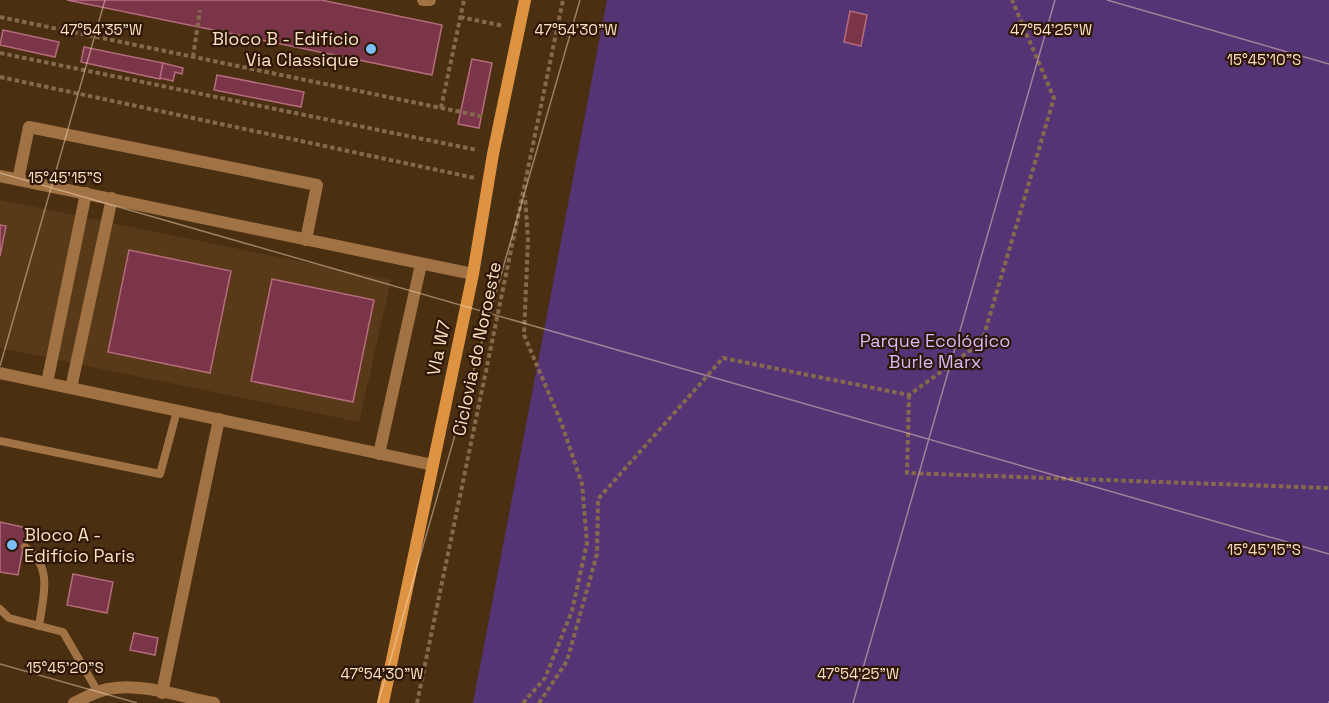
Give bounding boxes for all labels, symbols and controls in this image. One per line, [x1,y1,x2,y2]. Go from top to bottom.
text: 47°54'35"W [60,20,142,39]
text: 47°54'30"W [535,20,617,39]
text: 47°54'25"W [1010,20,1092,39]
place label: Bloco B - Edifício Via Classique [212,27,359,71]
marker: Bloco B - Edifício Via Classique [364,42,378,56]
text: 15°45'10"S [1227,50,1301,69]
text: 15°45'15"S [28,168,102,187]
street label: Ciclovia do Noroeste [447,260,506,438]
street label: Vla W7 [421,318,456,378]
park label: Parque Ecológico Burle Marx [860,329,1010,373]
place label: Bloco A - Edifício Paris [24,523,135,567]
marker: Bloco A - Edifício Paris [5,538,19,552]
text: 15°45'15"S [1227,540,1301,559]
text: 15°45'20"S [26,658,104,677]
text: 47°54'30"W [341,664,423,683]
text: 47°54'25"W [817,664,899,683]

